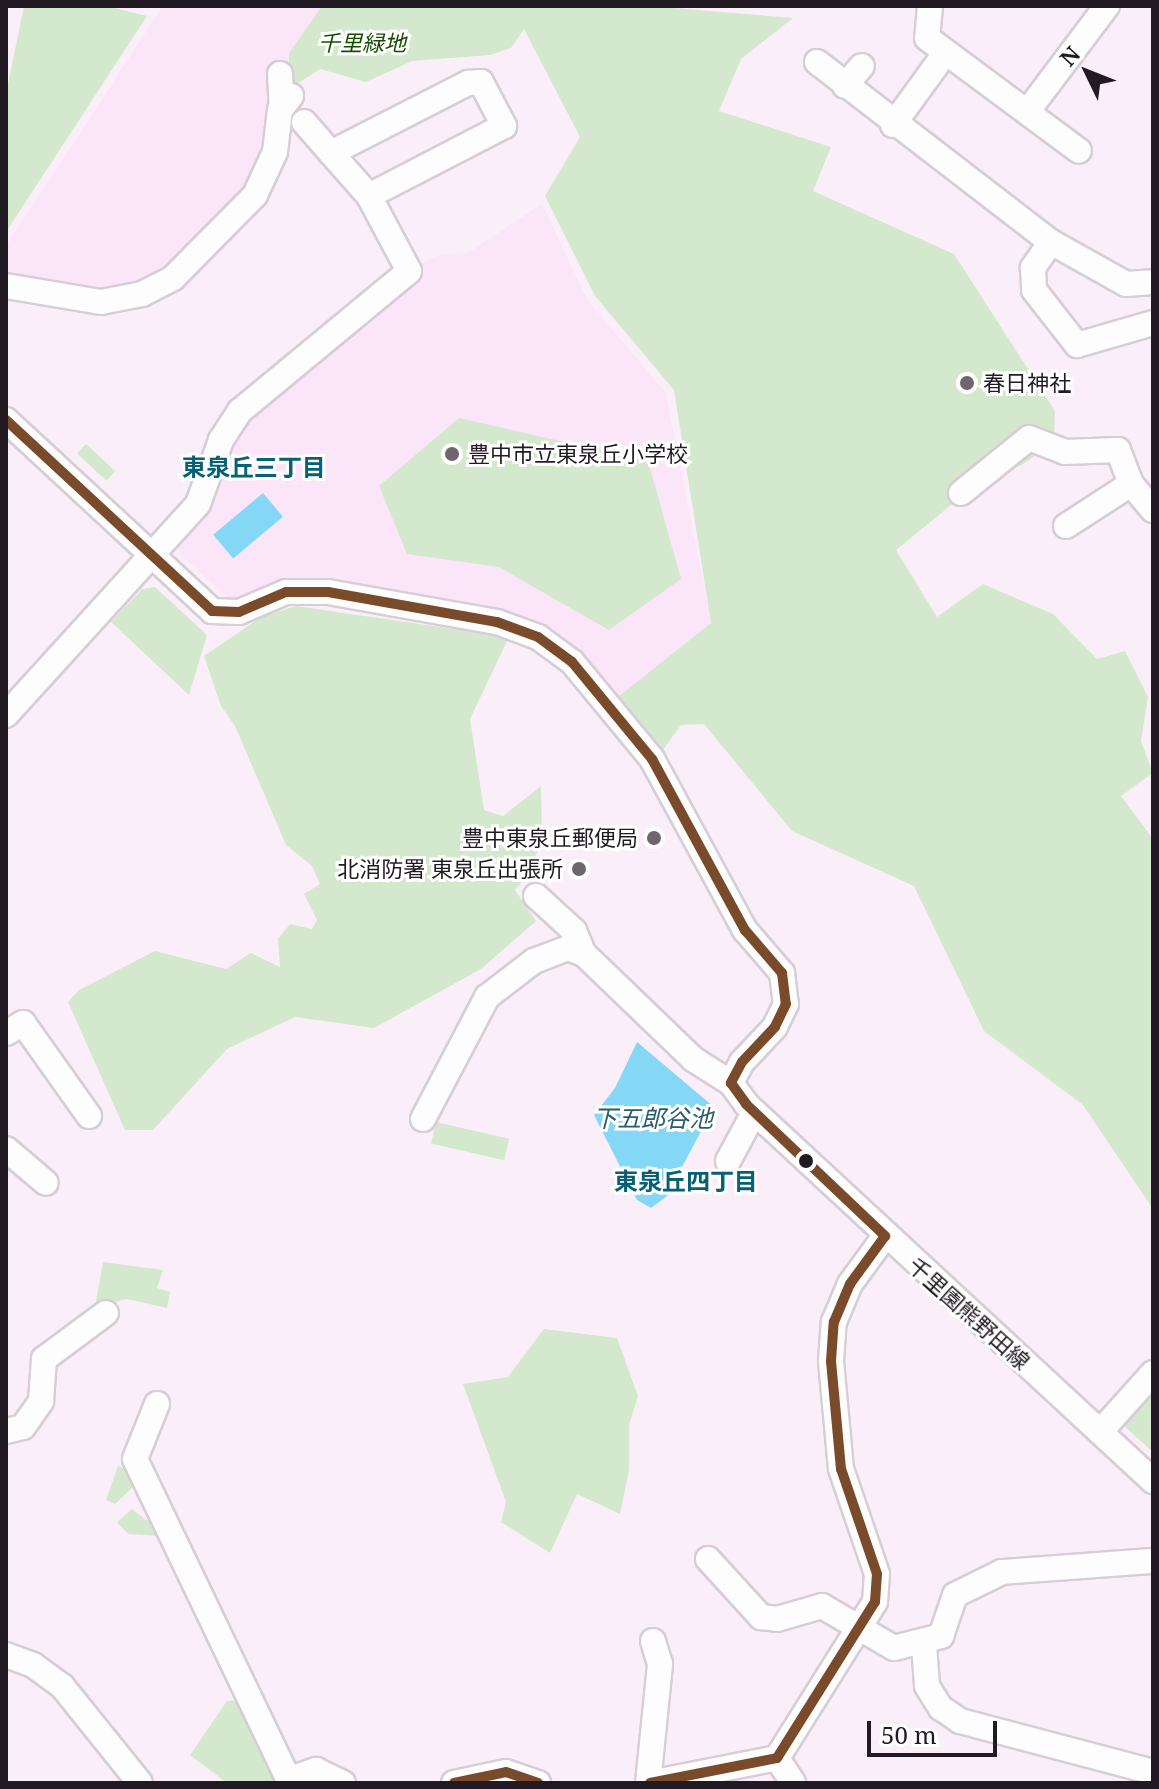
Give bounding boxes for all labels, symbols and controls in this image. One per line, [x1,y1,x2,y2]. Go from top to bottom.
park label: 千里緑地 [318,30,406,56]
north arrow [1047,32,1127,112]
text: N [1053,39,1086,72]
place label: 春日神社 [983,370,1071,396]
marker: 春日神社 [958,374,976,392]
place label: 豊中市立東泉丘小学校 [468,441,688,467]
marker: 豊中市立東泉丘小学校 [443,445,461,463]
district label: 東泉丘三丁目 [182,453,326,481]
place label: 豊中東泉丘郵便局 [462,825,638,851]
marker: 豊中東泉丘郵便局 [645,829,663,847]
place label: 北消防署 東泉丘出張所 [337,856,563,882]
marker: 北消防署 東泉丘出張所 [570,860,588,878]
water label: 下五郎谷池 [593,1104,713,1132]
unlabelled marker [798,1153,814,1169]
district label: 東泉丘四丁目 [614,1167,758,1195]
street label: 千里園熊野田線 [903,1252,1035,1374]
scale bar [871,1705,1001,1755]
text: 50 m [881,1718,937,1751]

